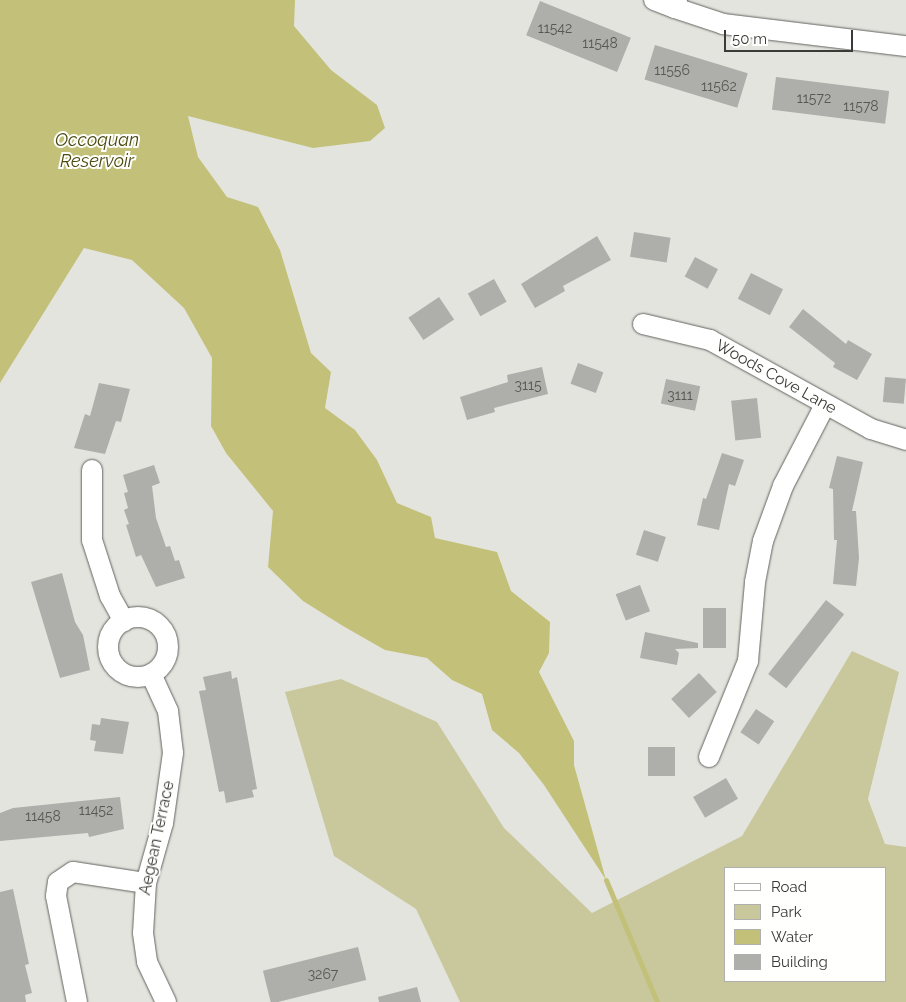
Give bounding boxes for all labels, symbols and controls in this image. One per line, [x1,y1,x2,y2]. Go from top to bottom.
house number: 11542 [538,20,572,36]
scale bar [726,20,855,52]
text: 50 m [732,30,767,48]
house number: 11548 [582,35,618,51]
house number: 11556 [654,62,690,78]
house number: 11562 [701,78,737,94]
house number: 11572 [797,90,831,106]
house number: 11578 [843,98,879,114]
water label: Occoquan Reservoir [55,130,139,172]
street label: Woods Cove Lane [712,336,840,418]
house number: 3115 [514,377,542,393]
house number: 3111 [667,387,693,403]
street label: Aegean Terrace [135,779,179,897]
house number: 11452 [79,802,113,818]
house number: 11458 [25,808,61,824]
legend [724,867,886,982]
text: Road [771,878,807,896]
text: Park [771,903,802,921]
text: Water [771,928,813,946]
text: Building [771,953,828,971]
house number: 3267 [308,966,338,982]

